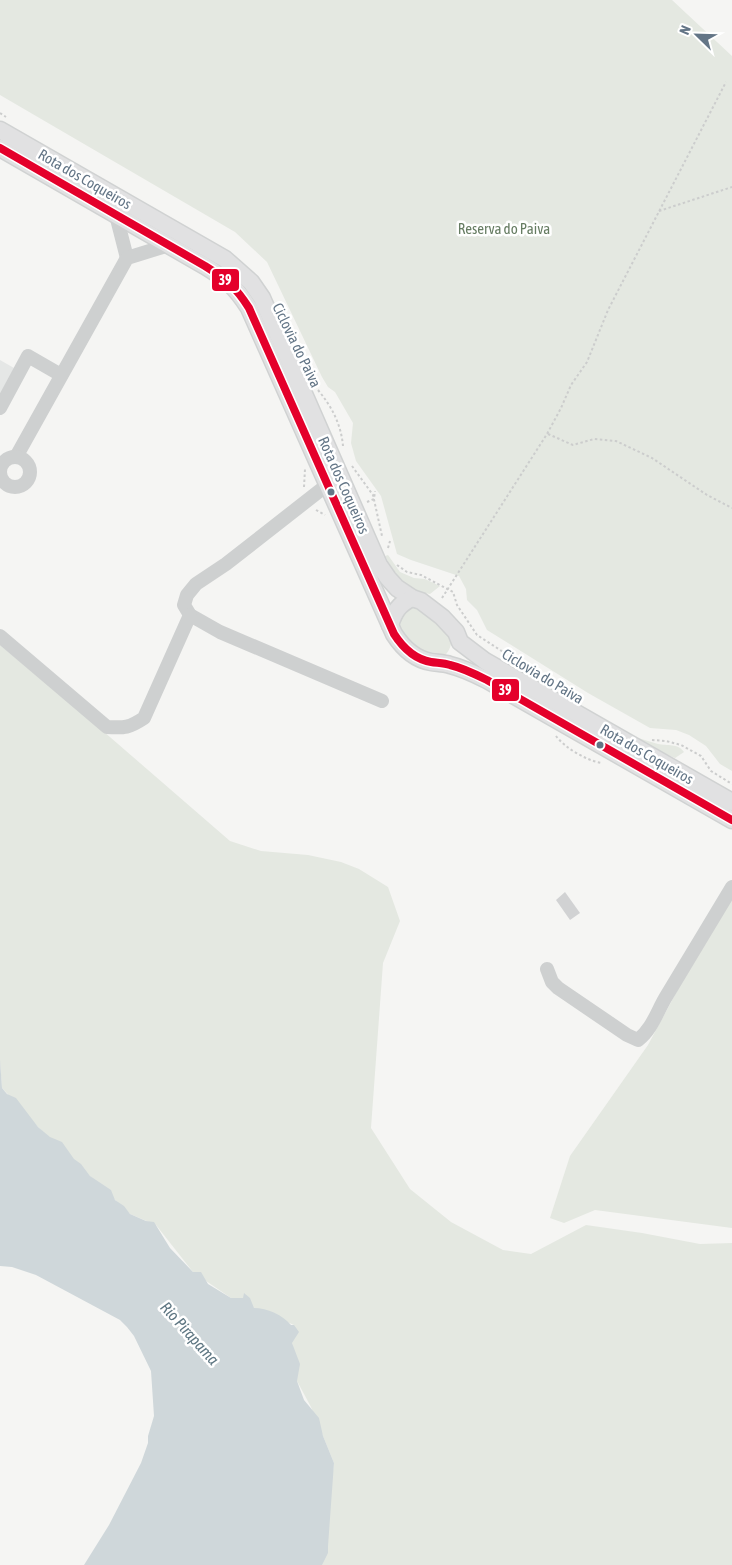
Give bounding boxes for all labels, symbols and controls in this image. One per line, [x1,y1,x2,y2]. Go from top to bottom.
north arrow [672,10,722,60]
text: N [676,23,694,37]
street label: Rota dos Coqueiros [35,145,135,213]
park label: Reserva do Paiva [458,220,550,237]
line badge: 39 [211,268,240,292]
text: 39 [218,272,232,288]
street label: Ciclovia do Paiva [269,300,325,390]
street label: Rota dos Coqueiros [315,434,373,536]
unlabelled marker [326,487,336,497]
street label: Ciclovia do Paiva [499,645,587,707]
line badge: 39 [491,678,520,702]
text: 39 [498,682,512,698]
street label: Rota dos Coqueiros [597,720,697,788]
unlabelled marker [595,740,605,750]
water label: Rio Pirapama [156,1298,223,1369]

